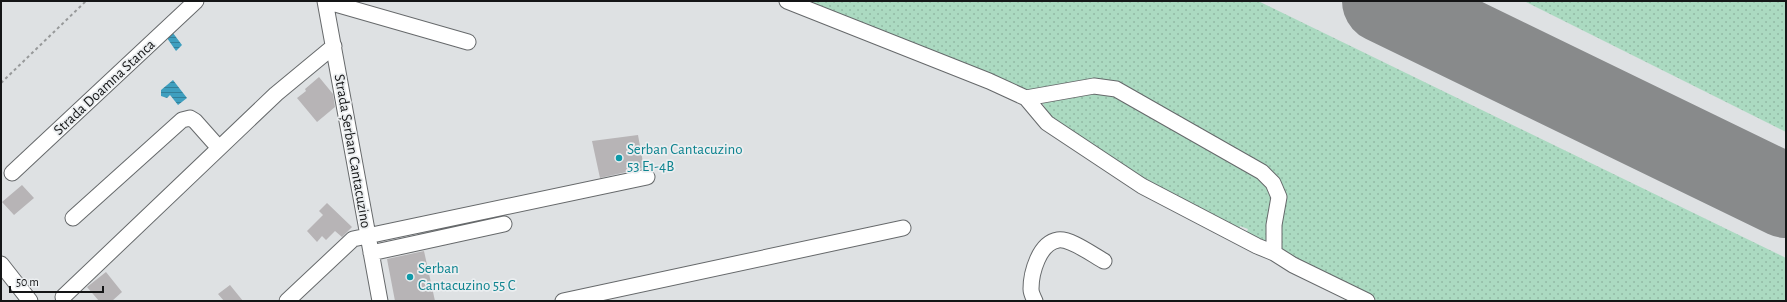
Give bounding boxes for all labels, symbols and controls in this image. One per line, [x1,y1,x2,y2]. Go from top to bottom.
street label: Strada Doamna Stanca [51,37,158,138]
street label: Strada Șerban Cantacuzino [331,73,373,230]
place label: Serban Cantacuzino 53 E1-4B [627,142,743,174]
marker: Serban Cantacuzino 53 E1-4B [614,153,624,163]
place label: Serban Cantacuzino 55 C [418,261,516,293]
scale bar [10,268,103,294]
marker: Serban Cantacuzino 55 C [405,272,415,282]
text: 50 m [16,276,39,288]

